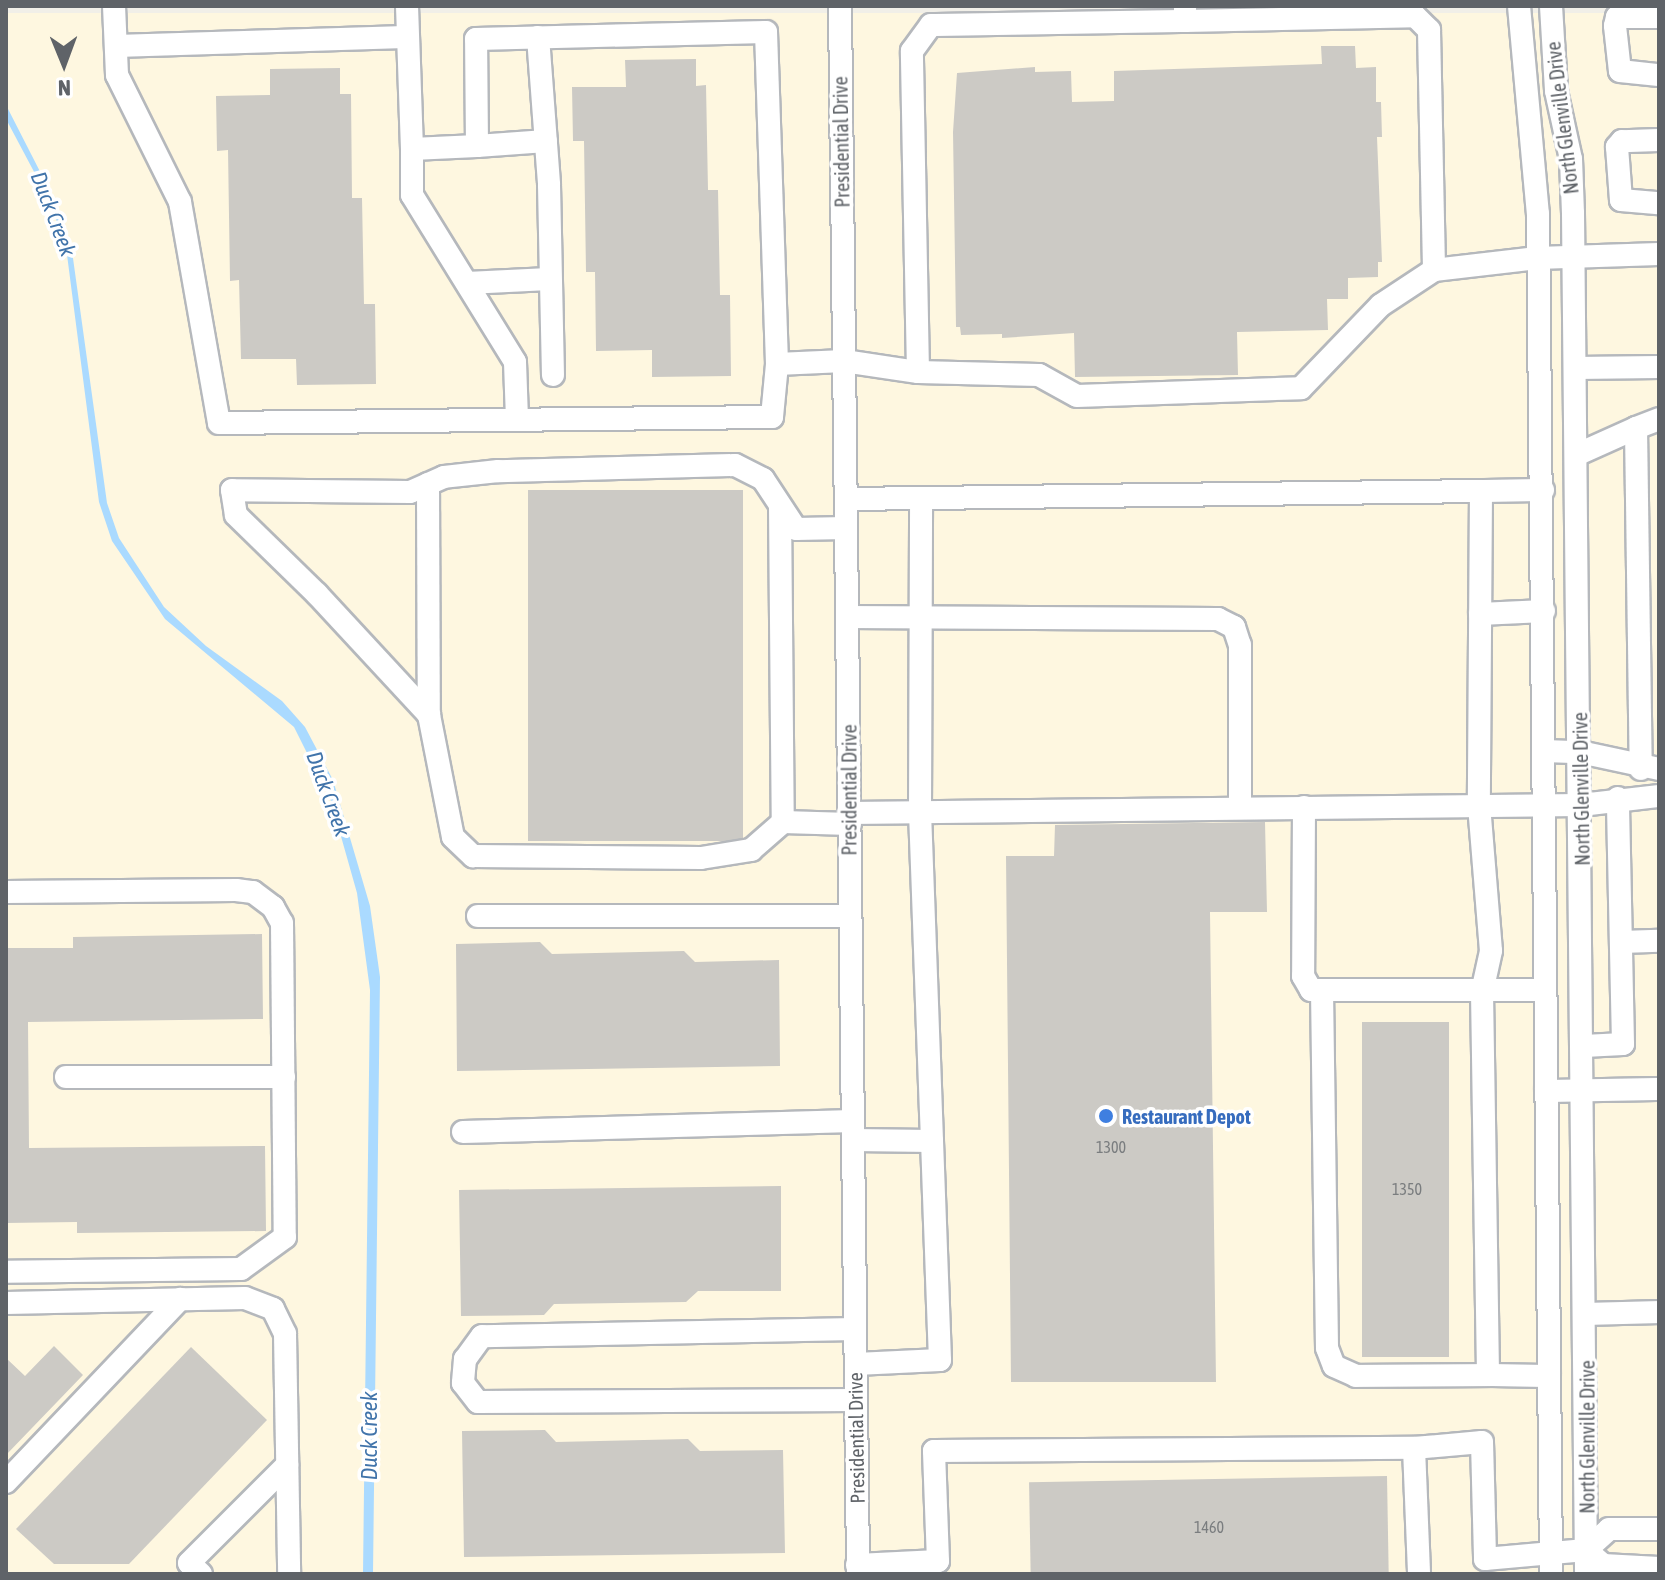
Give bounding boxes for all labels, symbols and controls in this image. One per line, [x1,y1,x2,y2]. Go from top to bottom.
north arrow [24,24,104,104]
street label: North Glenville Drive [1541,40,1583,196]
text: N [58,75,71,101]
street label: Presidential Drive [828,76,854,208]
water label: Duck Creek [25,168,81,260]
street label: North Glenville Drive [1568,712,1594,866]
street label: Presidential Drive [837,724,861,856]
water label: Duck Creek [300,748,356,840]
place label: Restaurant Depot [1122,1104,1251,1128]
marker: Restaurant Depot [1097,1107,1115,1125]
house number: 1300 [1096,1137,1126,1157]
house number: 1350 [1392,1179,1422,1199]
street label: North Glenville Drive [1575,1360,1599,1514]
street label: Presidential Drive [843,1372,869,1504]
water label: Duck Creek [357,1392,383,1480]
house number: 1460 [1194,1517,1224,1537]

